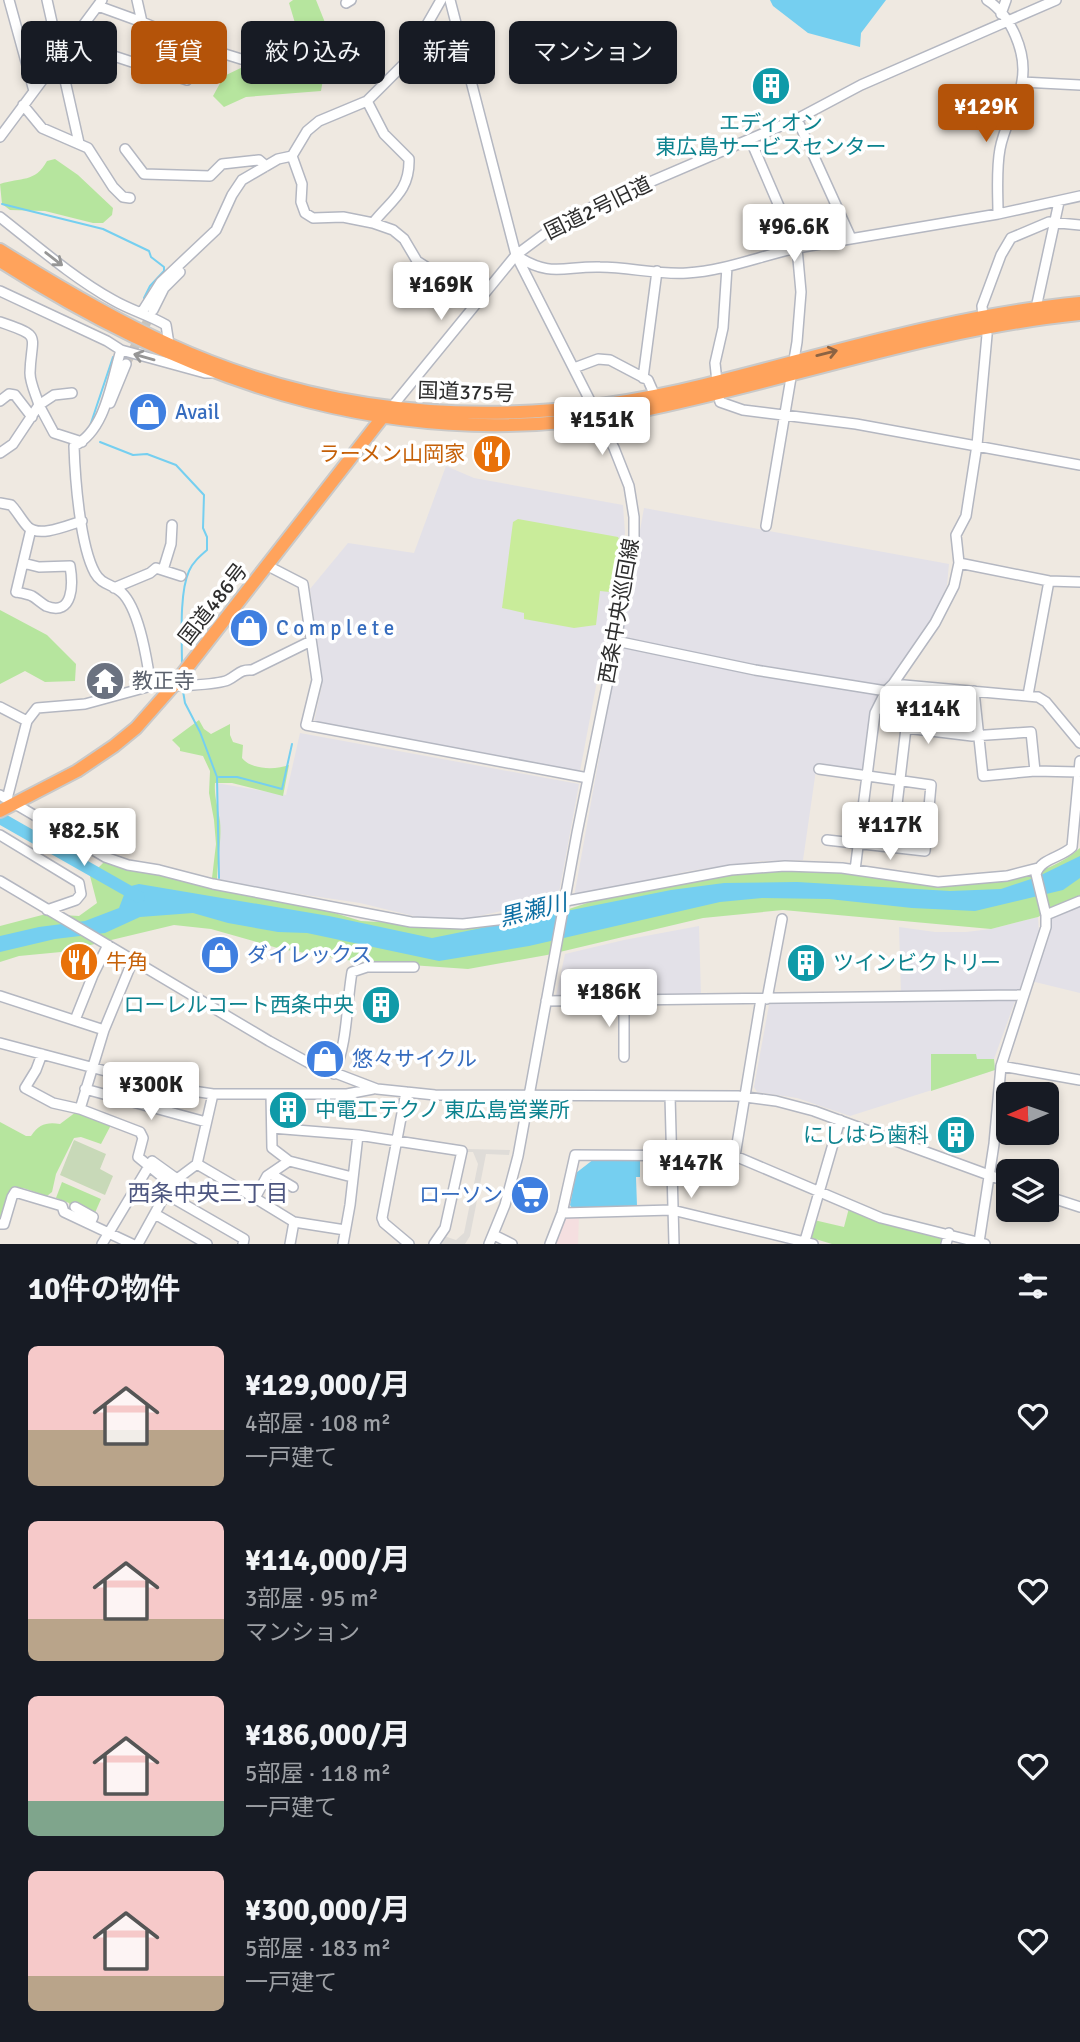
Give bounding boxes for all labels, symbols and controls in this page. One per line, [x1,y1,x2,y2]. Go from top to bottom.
chip: 購入 [21,21,117,84]
chip: 賃貸 [131,21,227,84]
chip: 絞り込み [241,21,385,84]
chip: 新着 [399,21,495,84]
chip: マンション [509,21,677,84]
building icon: エディオン 東広島サービスセンター [750,65,792,107]
pin: ¥129K [937,85,1035,144]
text: ¥129K [954,92,1018,121]
place label: エディオン 東広島サービスセンター [656,110,887,160]
street label: 国道2号旧道 [540,171,656,245]
pin: ¥96.6K [737,204,851,264]
text: ¥96.6K [759,212,829,241]
one-way arrow [44,252,62,267]
pin: ¥169K [392,262,490,322]
text: ¥169K [409,270,473,299]
one-way arrow [815,346,838,359]
one-way arrow [133,350,156,363]
street label: 国道375号 [417,377,515,407]
shop icon: Avail [127,391,169,433]
pin: ¥151K [553,398,651,457]
place label: Avail [175,399,220,425]
text: ¥151K [570,405,634,434]
restaurant icon: ラーメン山岡家 [471,433,513,475]
place label: ラーメン山岡家 [319,441,465,467]
street label: 西条中央巡回線 [593,536,645,686]
street label: 国道486号 [173,558,253,650]
shop icon: C o m p l e t e [228,607,270,649]
place label: C o m p l e t e [276,615,394,641]
temple icon: 教正寺 [84,660,126,702]
place label: 教正寺 [132,668,195,694]
pin: ¥114K [879,686,977,746]
text: ¥114K [896,694,960,723]
pin: ¥117K [841,802,939,862]
pin: ¥82.5K [27,808,141,868]
text: ¥117K [858,810,922,839]
text: ¥82.5K [49,816,119,845]
water label: 黒瀬川 [496,887,573,933]
shop icon: ダイレックス [199,934,241,976]
restaurant icon: 牛角 [58,941,100,983]
place label: ダイレックス [247,942,372,968]
building icon: ツインビクトリー [785,942,827,984]
place label: 牛角 [106,949,148,975]
place label: ツインビクトリー [833,950,1001,976]
pin: ¥186K [560,970,658,1029]
text: ¥186K [577,977,641,1006]
building icon: ローレルコート西条中央 [360,984,402,1026]
place label: ローレルコート西条中央 [123,992,354,1018]
shop icon: 悠々サイクル [304,1038,346,1080]
place label: 悠々サイクル [352,1046,477,1072]
pin: ¥300K [102,1062,200,1122]
text: ¥300K [119,1070,183,1099]
north arrow [996,1082,1059,1144]
map controls [996,1082,1059,1222]
building icon: 中電工テクノ 東広島営業所 [267,1089,309,1131]
place label: 中電工テクノ 東広島営業所 [315,1097,570,1123]
building icon: にしはら歯科 [935,1114,977,1156]
place label: にしはら歯科 [803,1122,929,1148]
pin: ¥147K [642,1140,740,1200]
text: ¥147K [659,1148,723,1177]
button: layers [996,1159,1059,1222]
supermarket icon: ローソン [509,1174,551,1216]
district label: 西条中央三丁目 [128,1179,289,1208]
place label: ローソン [419,1182,503,1208]
icon: filters [1014,1267,1052,1305]
text: 10件の物件 [28,1271,180,1308]
text: ¥129,000/月 [245,1367,411,1404]
icon: home [84,1374,168,1458]
icon: heart [1014,1397,1052,1435]
text: 4部屋 · 108 m² [245,1409,391,1438]
text: 一戸建て [245,1443,337,1472]
text: ¥114,000/月 [245,1542,411,1579]
icon: home [84,1549,168,1633]
icon: heart [1014,1572,1052,1610]
text: 3部屋 · 95 m² [245,1584,378,1613]
text: マンション [245,1618,360,1647]
text: ¥186,000/月 [245,1717,411,1754]
icon: home [84,1724,168,1808]
icon: heart [1014,1747,1052,1785]
text: 5部屋 · 118 m² [245,1759,391,1788]
text: 一戸建て [245,1793,337,1822]
text: ¥300,000/月 [245,1892,411,1929]
icon: home [84,1899,168,1983]
icon: heart [1014,1922,1052,1960]
text: 5部屋 · 183 m² [245,1934,391,1963]
text: 一戸建て [245,1968,337,1997]

